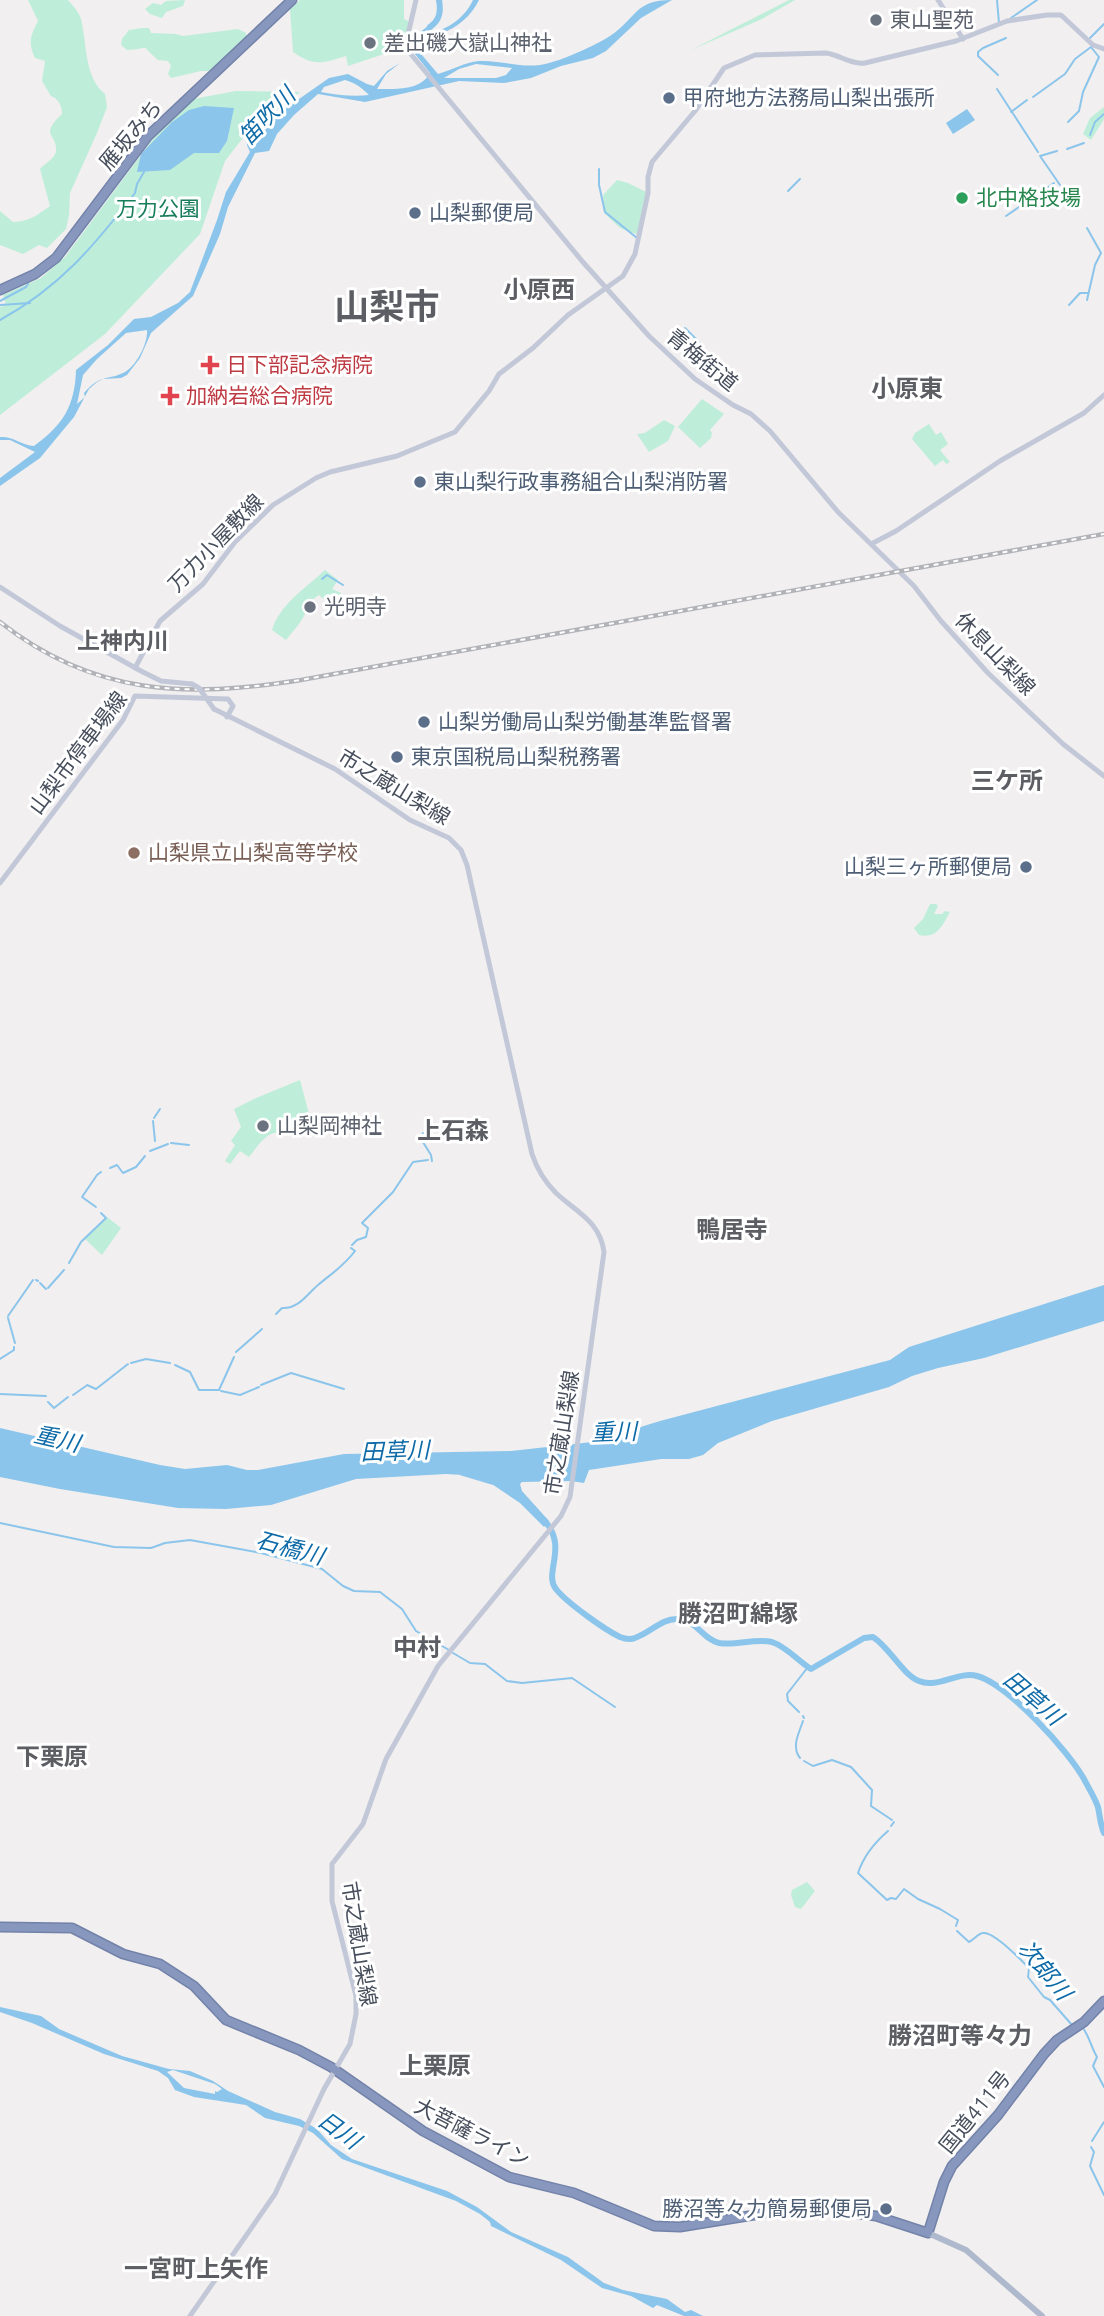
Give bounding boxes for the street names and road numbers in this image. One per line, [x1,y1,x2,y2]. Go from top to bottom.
street label: 雁坂みち [94,94,166,174]
street label: 青梅街道 [662,323,743,395]
street label: 万力小屋敷線 [163,489,268,596]
street label: 休息山梨線 [951,607,1041,699]
street label: 山梨市停車場線 [23,686,131,818]
street label: 市之蔵山梨線 [334,743,455,829]
street label: 市之蔵山梨線 [539,1369,583,1497]
street label: 市之蔵山梨線 [338,1880,382,2008]
street label: 国道411号 [934,2066,1015,2157]
street label: 大菩薩ライン [411,2093,534,2171]

